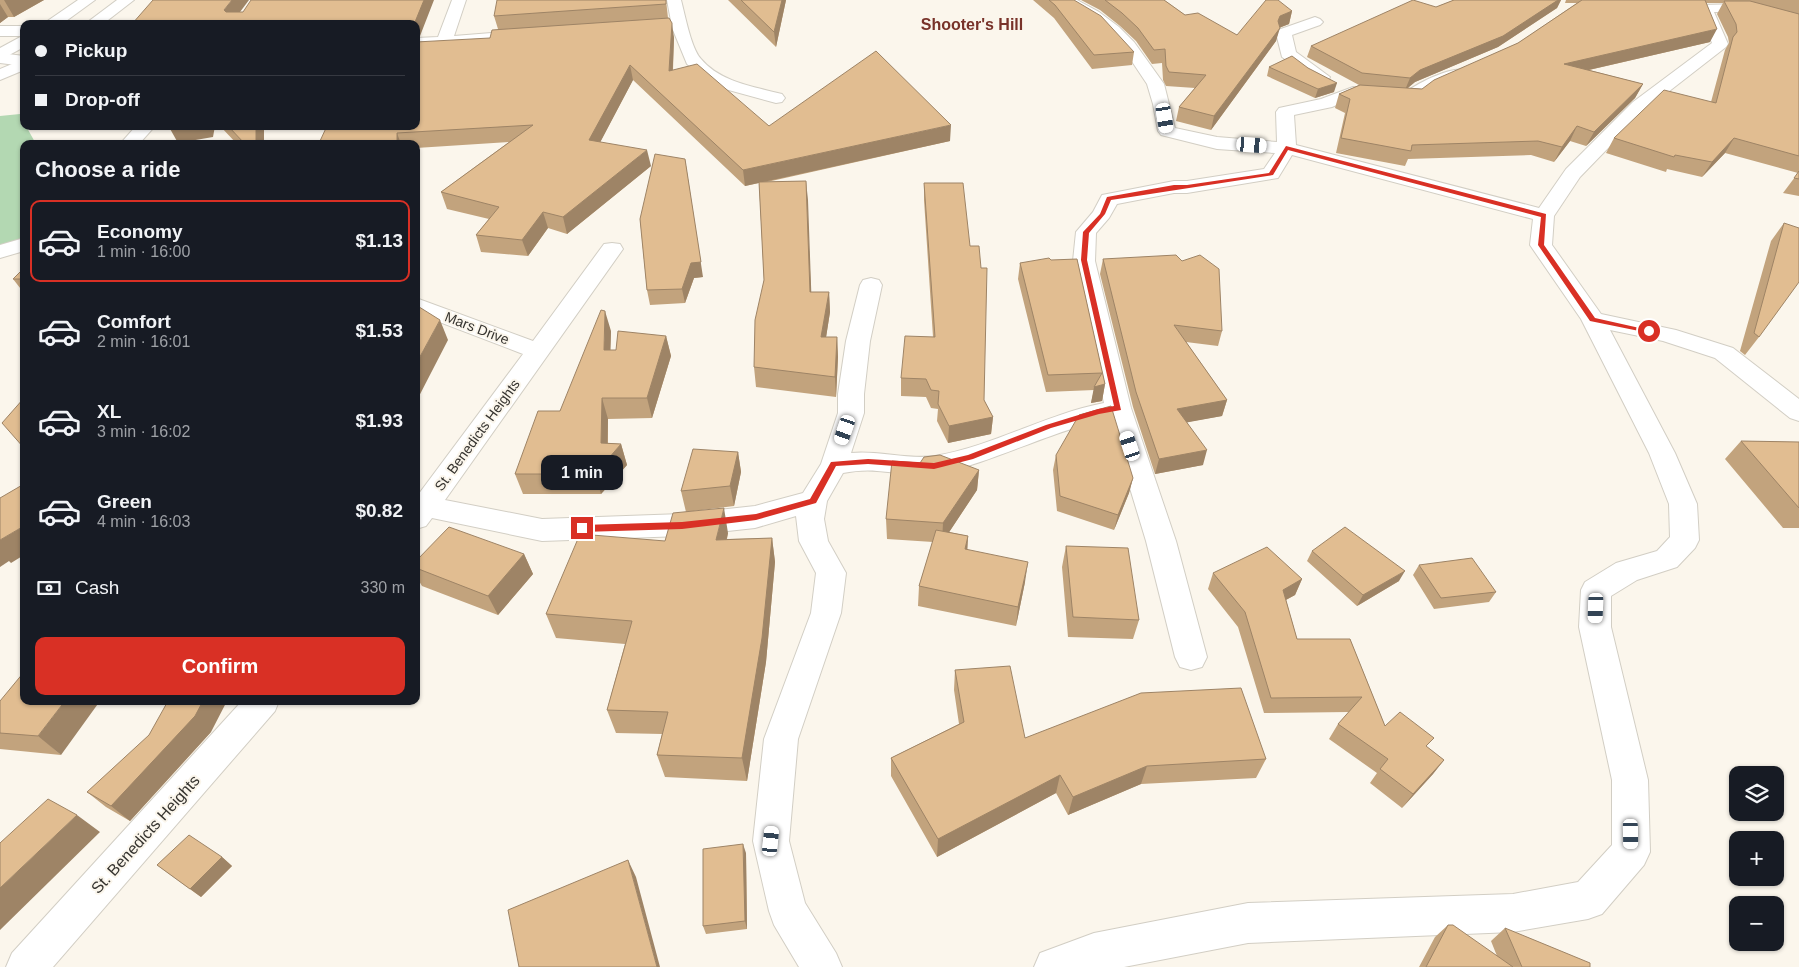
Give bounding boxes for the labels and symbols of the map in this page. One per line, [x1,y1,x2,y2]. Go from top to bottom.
district label: Shooter's Hill [921,16,1023,33]
car [1155,102,1174,134]
car [1236,136,1267,154]
street label: Mars Drive [443,308,512,348]
route start [1638,320,1660,342]
street label: St. Benedicts Heights [431,376,523,494]
car [833,413,856,447]
car [1118,429,1141,463]
callout: 1 min [541,456,623,490]
route end [571,517,593,539]
car [1587,593,1604,623]
street label: St. Benedicts Heights [88,772,203,897]
car [1623,819,1638,849]
car [761,825,780,857]

